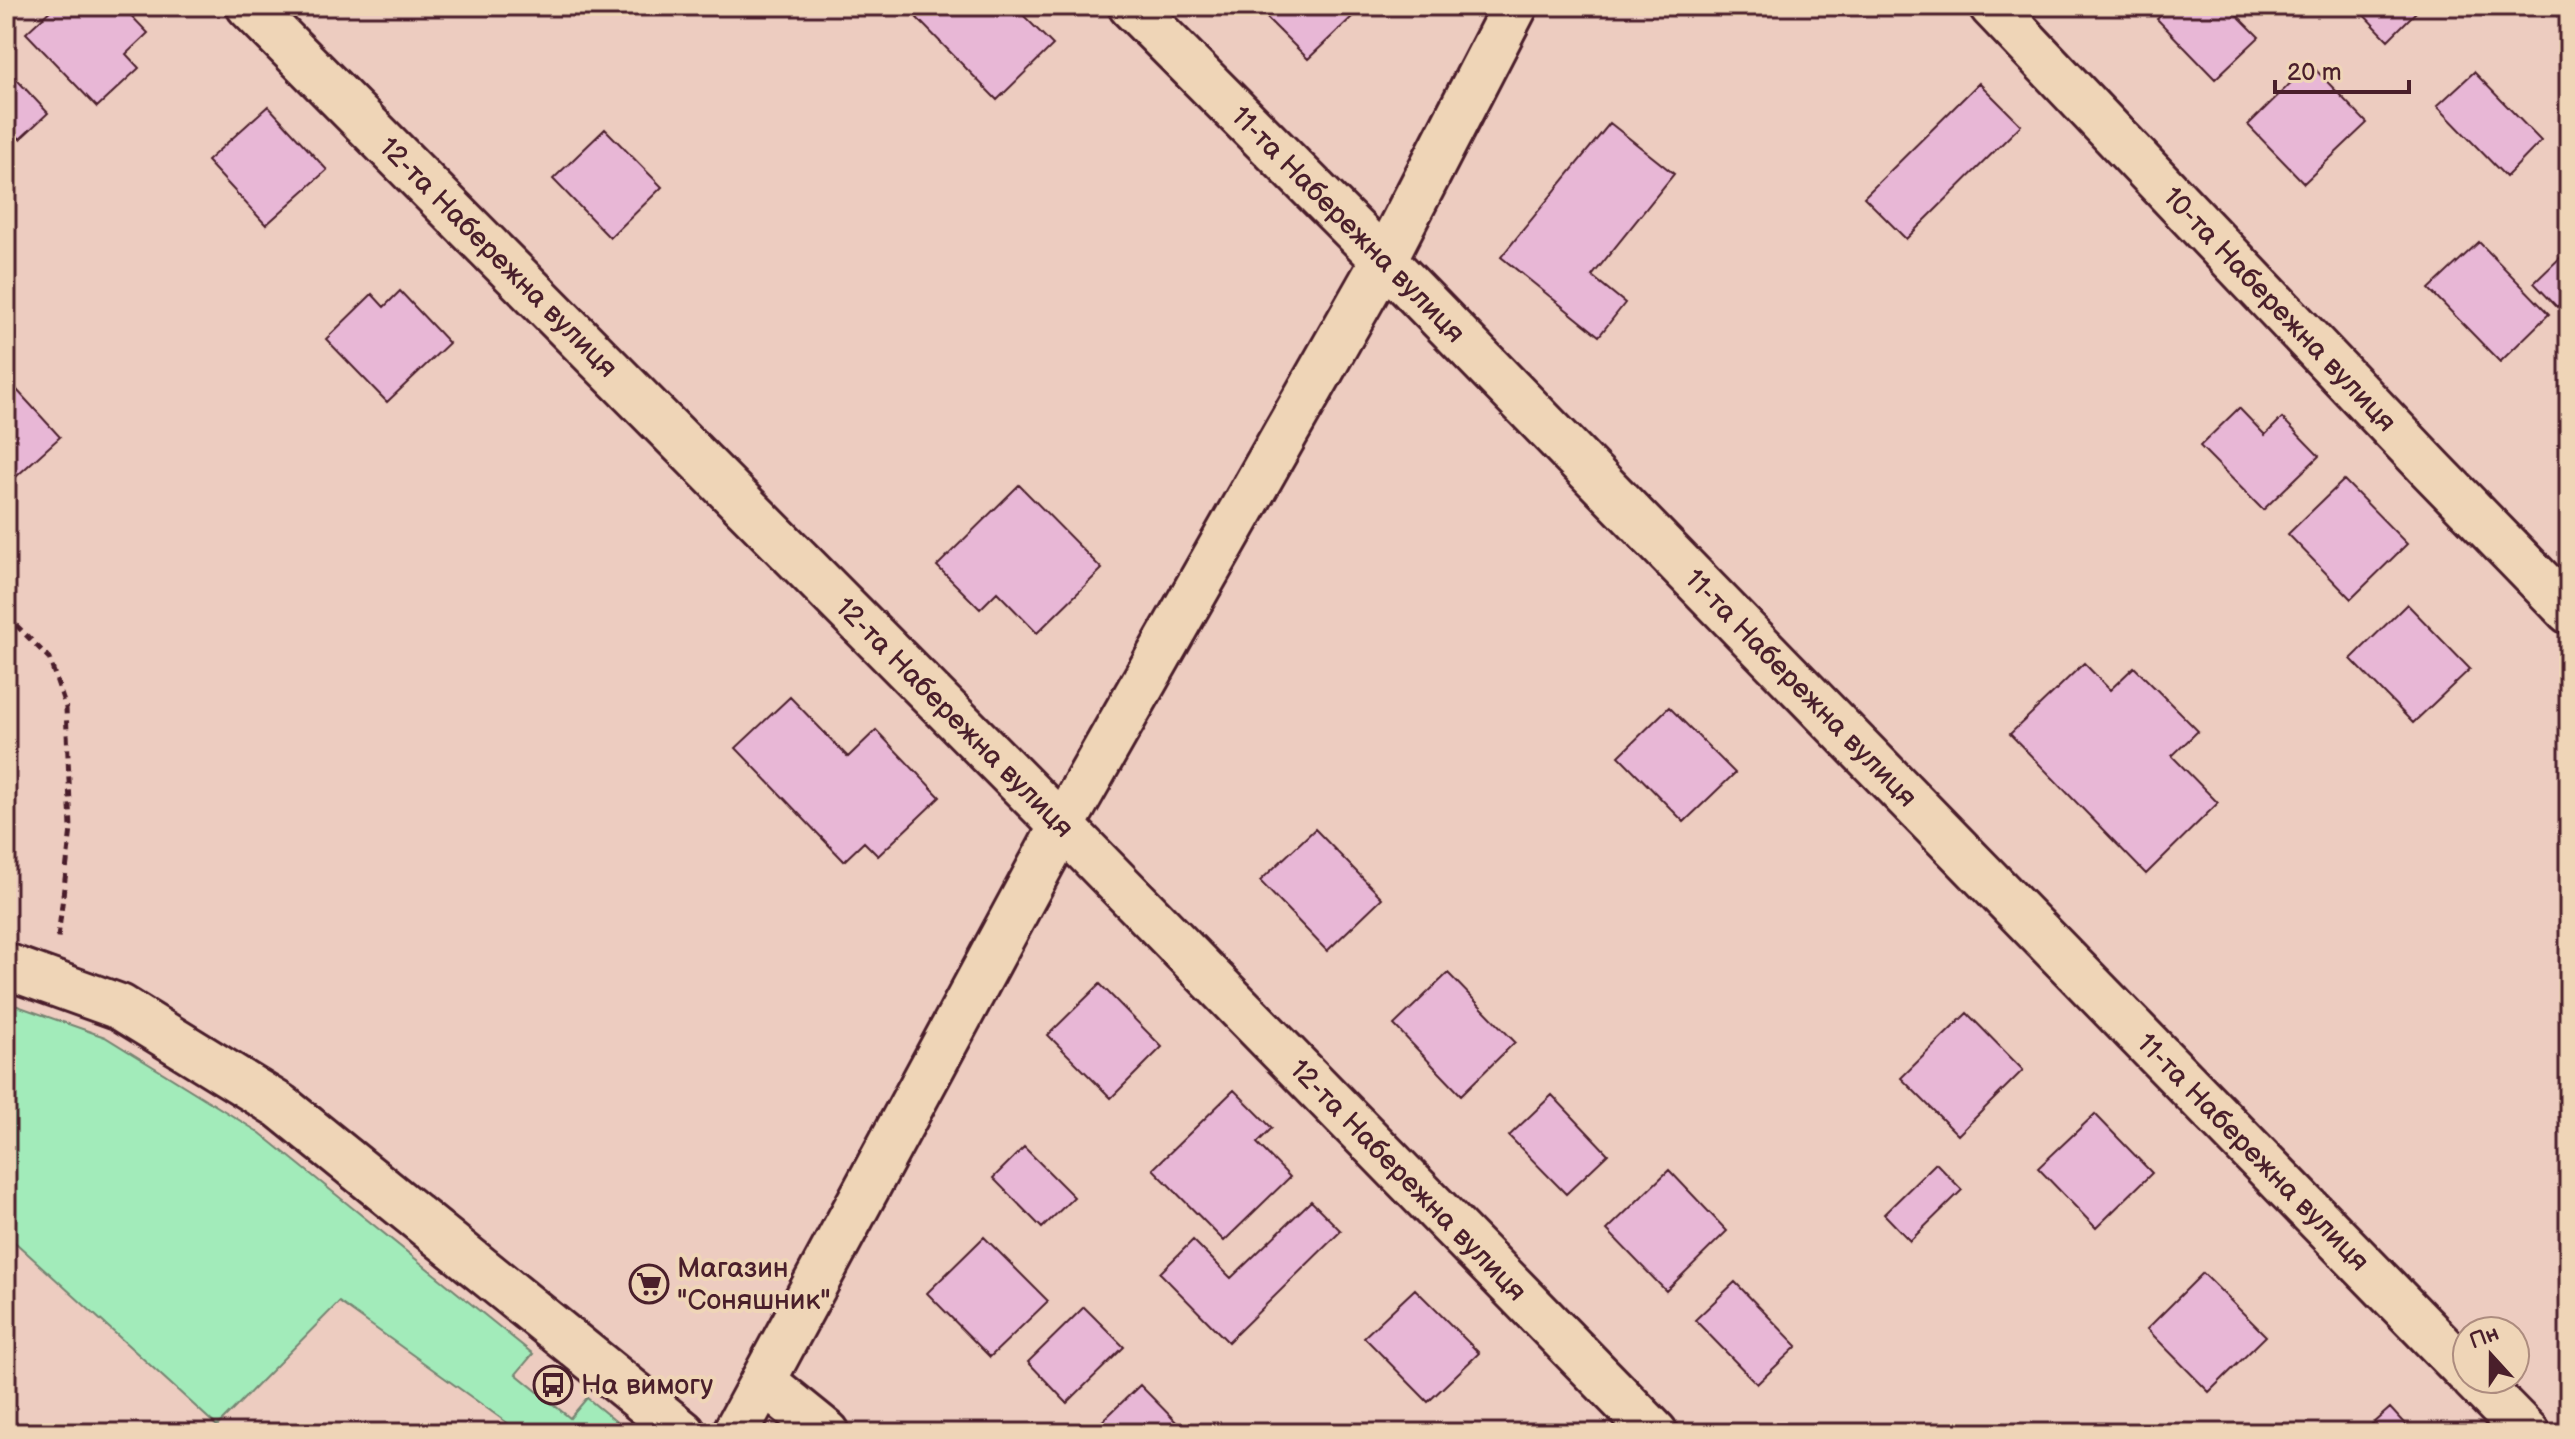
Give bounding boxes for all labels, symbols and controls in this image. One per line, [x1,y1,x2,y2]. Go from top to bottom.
scale bar [2275,44,2409,94]
text: 20 m [2287,58,2342,87]
street label: 11-та Набережна вулиця [1224,100,1472,350]
street label: 12-та Набережна вулиця [372,131,624,384]
street label: 10-та Набережна вулиця [2156,180,2403,438]
street label: 11-та Набережна вулиця [1678,562,1924,814]
street label: 12-та Набережна вулиця [828,591,1080,844]
street label: 11-та Набережна вулиця [2130,1027,2376,1278]
street label: 12-та Набережна вулиця [1283,1053,1533,1308]
place label: Магазин "Соняшник" [677,1252,831,1317]
supermarket icon: Магазин "Соняшник" [628,1263,670,1305]
north arrow [2451,1315,2531,1395]
text: Пн [2466,1320,2503,1356]
bus stop icon: На вимогу [532,1364,574,1406]
place label: На вимогу [581,1369,713,1402]

